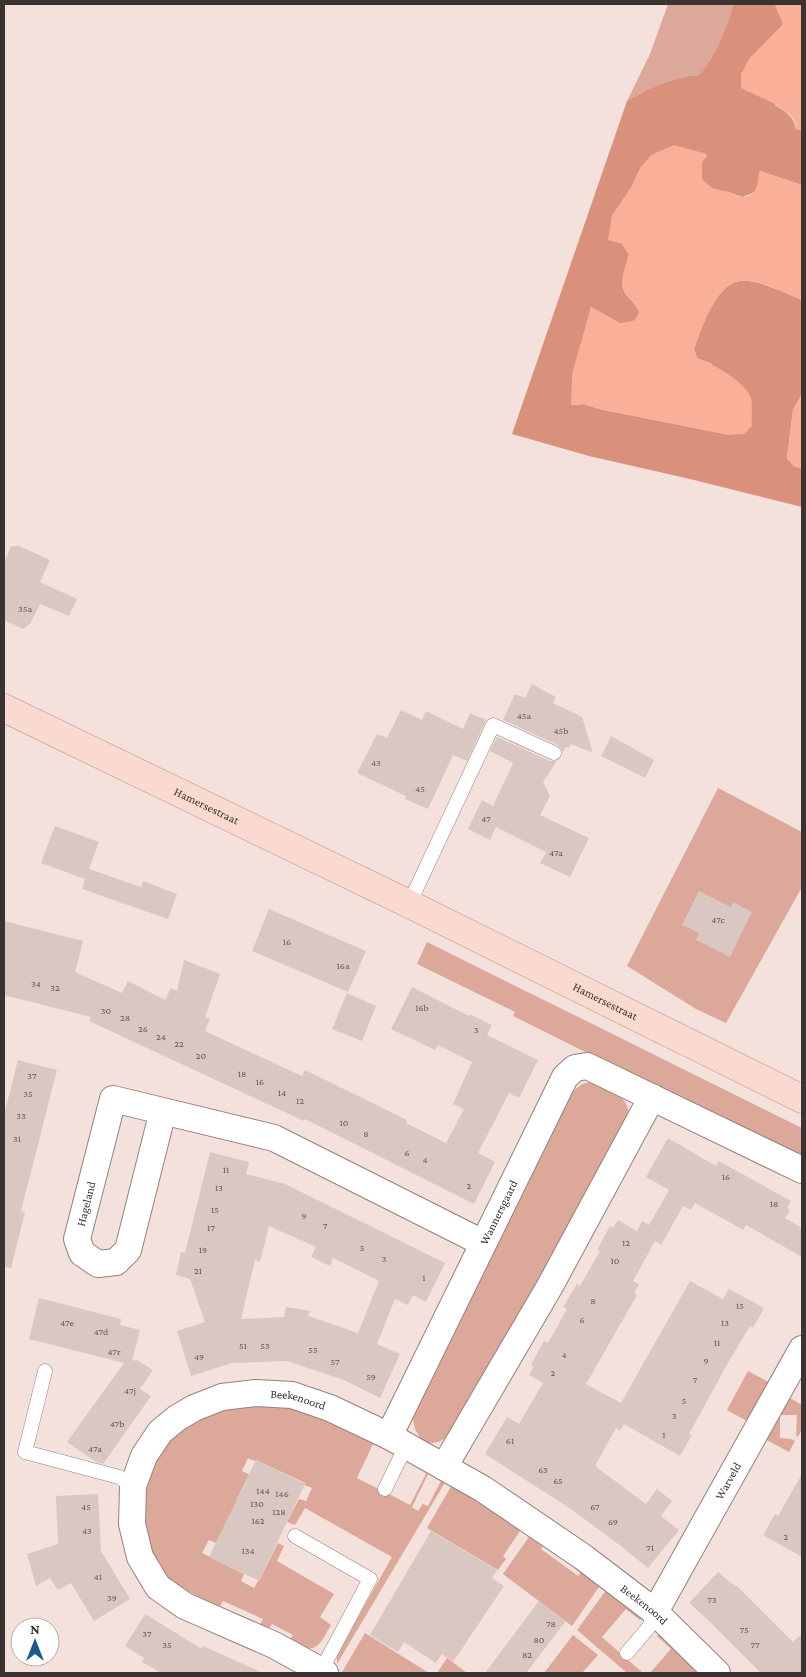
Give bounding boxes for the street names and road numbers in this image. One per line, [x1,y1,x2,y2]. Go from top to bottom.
street label: Hamersestraat [172,784,242,828]
street label: Hamersestraat [571,979,641,1024]
street label: Wannersgaard [477,1177,521,1247]
street label: Hageland [74,1179,99,1228]
street label: Beekenoord [270,1387,328,1413]
street label: Warveld [712,1459,745,1502]
street label: Beekenoord [618,1581,671,1628]

